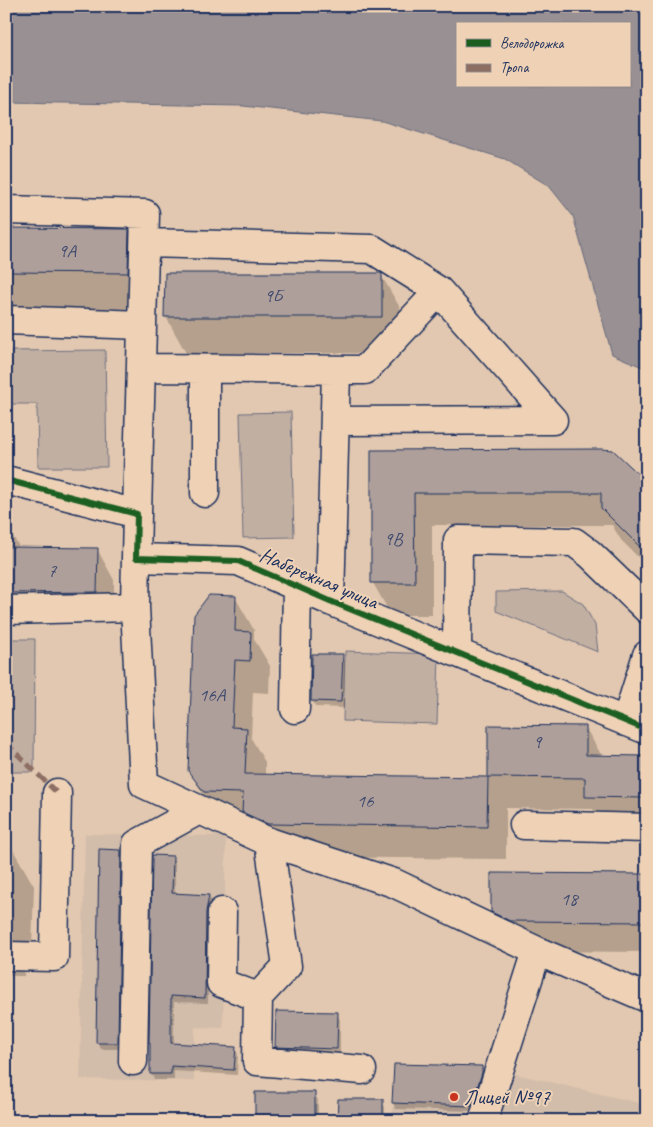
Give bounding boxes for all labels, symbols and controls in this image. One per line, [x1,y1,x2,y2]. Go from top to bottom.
legend [456,22,630,88]
text: Велодорожка [500,34,564,53]
text: Тропа [500,58,529,77]
house number: 9А [58,239,78,263]
house number: 9Б [264,284,285,308]
house number: 9В [384,527,403,551]
street label: Набережная улица [256,541,384,615]
house number: 7 [48,559,58,583]
house number: 16А [199,683,227,707]
house number: 9 [533,730,543,754]
house number: 16 [356,789,375,813]
house number: 18 [560,887,580,911]
place label: Лицей №97 [464,1084,552,1110]
marker: Лицей №97 [448,1091,460,1103]

